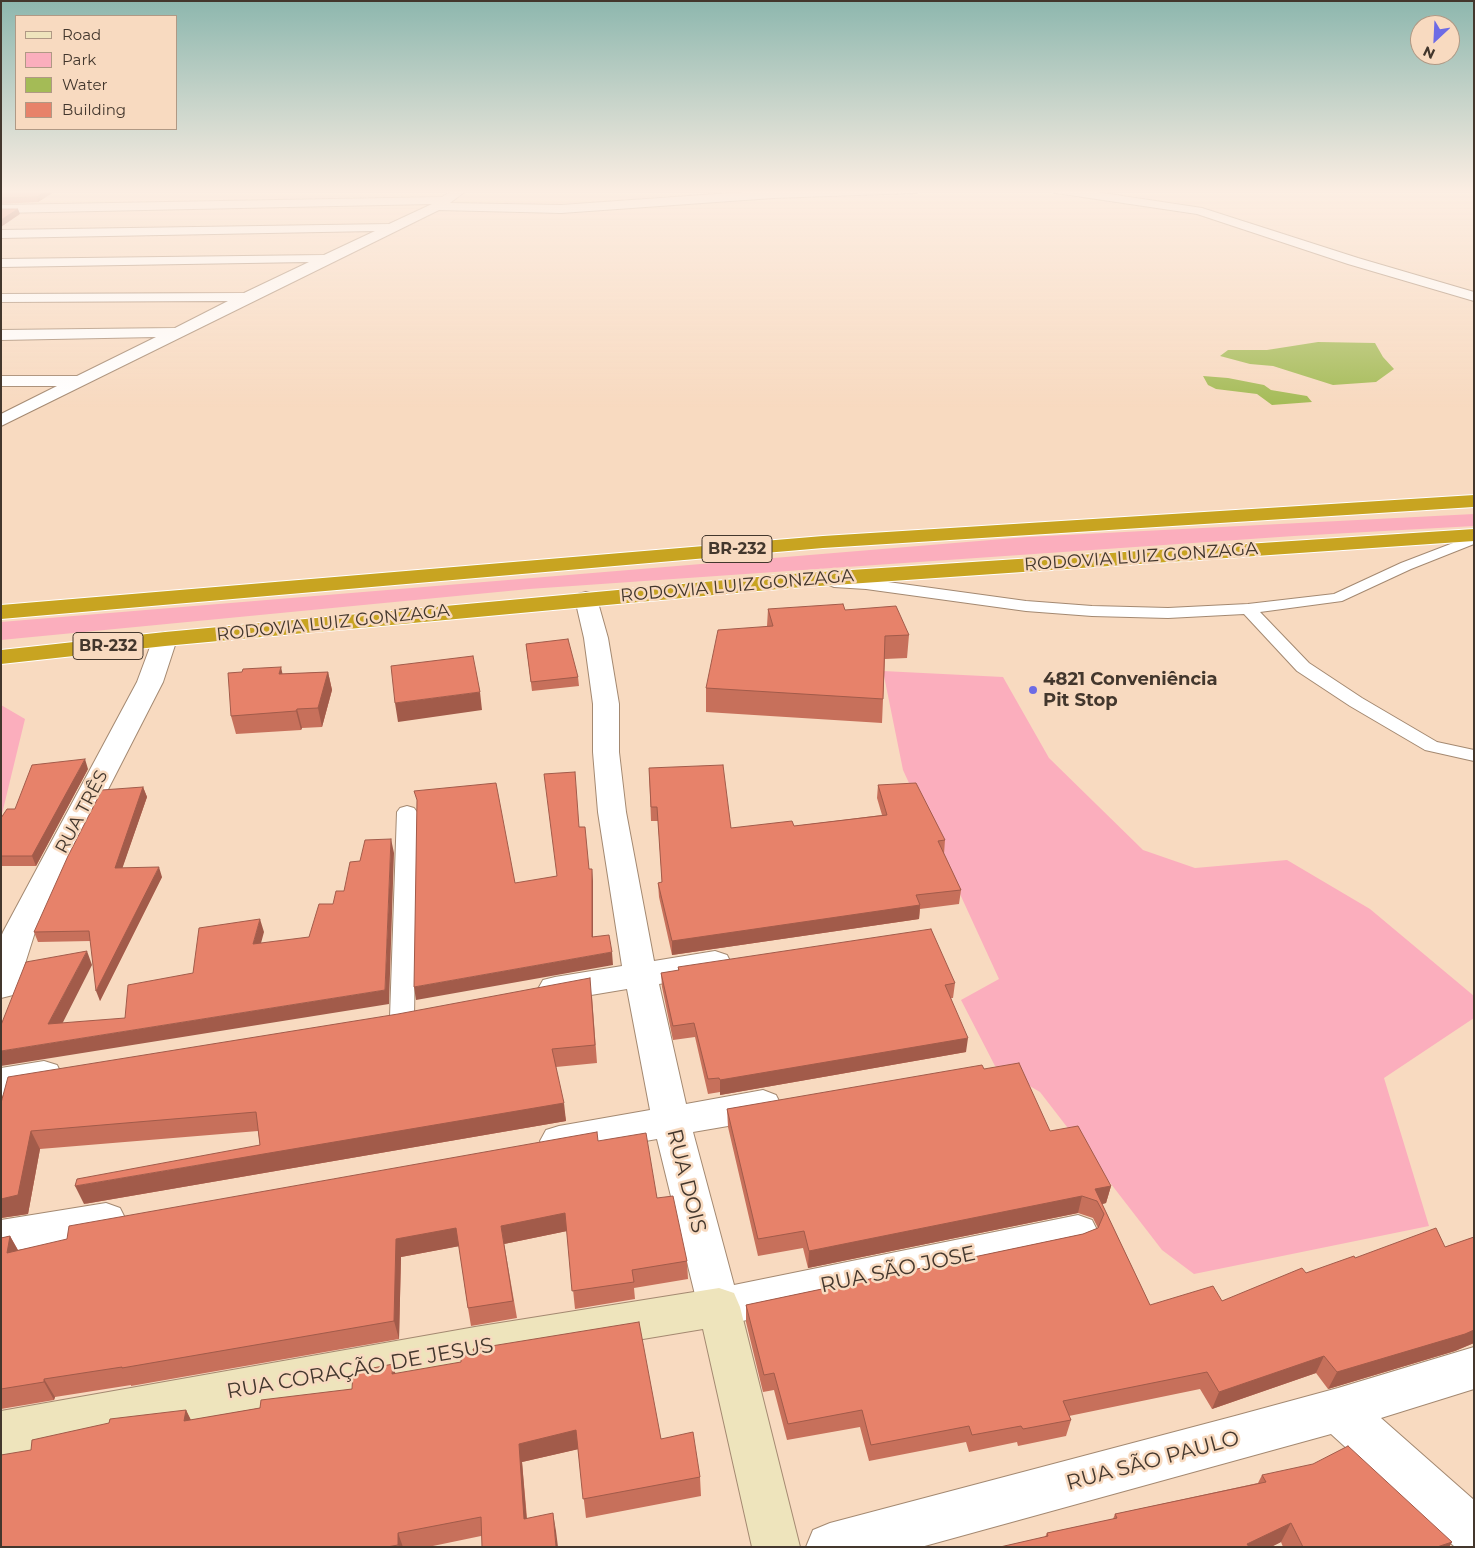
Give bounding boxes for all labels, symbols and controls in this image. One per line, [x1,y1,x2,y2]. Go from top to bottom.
legend [15,15,178,130]
north arrow [1410,15,1460,65]
text: Road [62,25,101,44]
text: N [1420,42,1438,63]
text: Park [62,50,96,69]
text: Water [62,75,108,94]
text: Building [62,100,126,119]
road number: BR-232 [702,536,772,562]
street label: RODOVIA LUIZ GONZAGA [1023,538,1259,576]
street label: RODOVIA LUIZ GONZAGA [619,565,855,607]
street label: RODOVIA LUIZ GONZAGA [215,600,451,646]
road number: BR-232 [73,632,143,659]
place label: 4821 Conveniência Pit Stop [1043,669,1218,712]
marker: 4821 Conveniência Pit Stop [1027,684,1039,696]
street label: RUA TRÊS [51,767,113,857]
street label: RUA DOIS [661,1126,711,1236]
street label: RUA SÃO JOSE [818,1241,978,1299]
street label: RUA CORAÇÃO DE JESUS [225,1333,495,1405]
street label: RUA SÃO PAULO [1064,1426,1242,1496]

